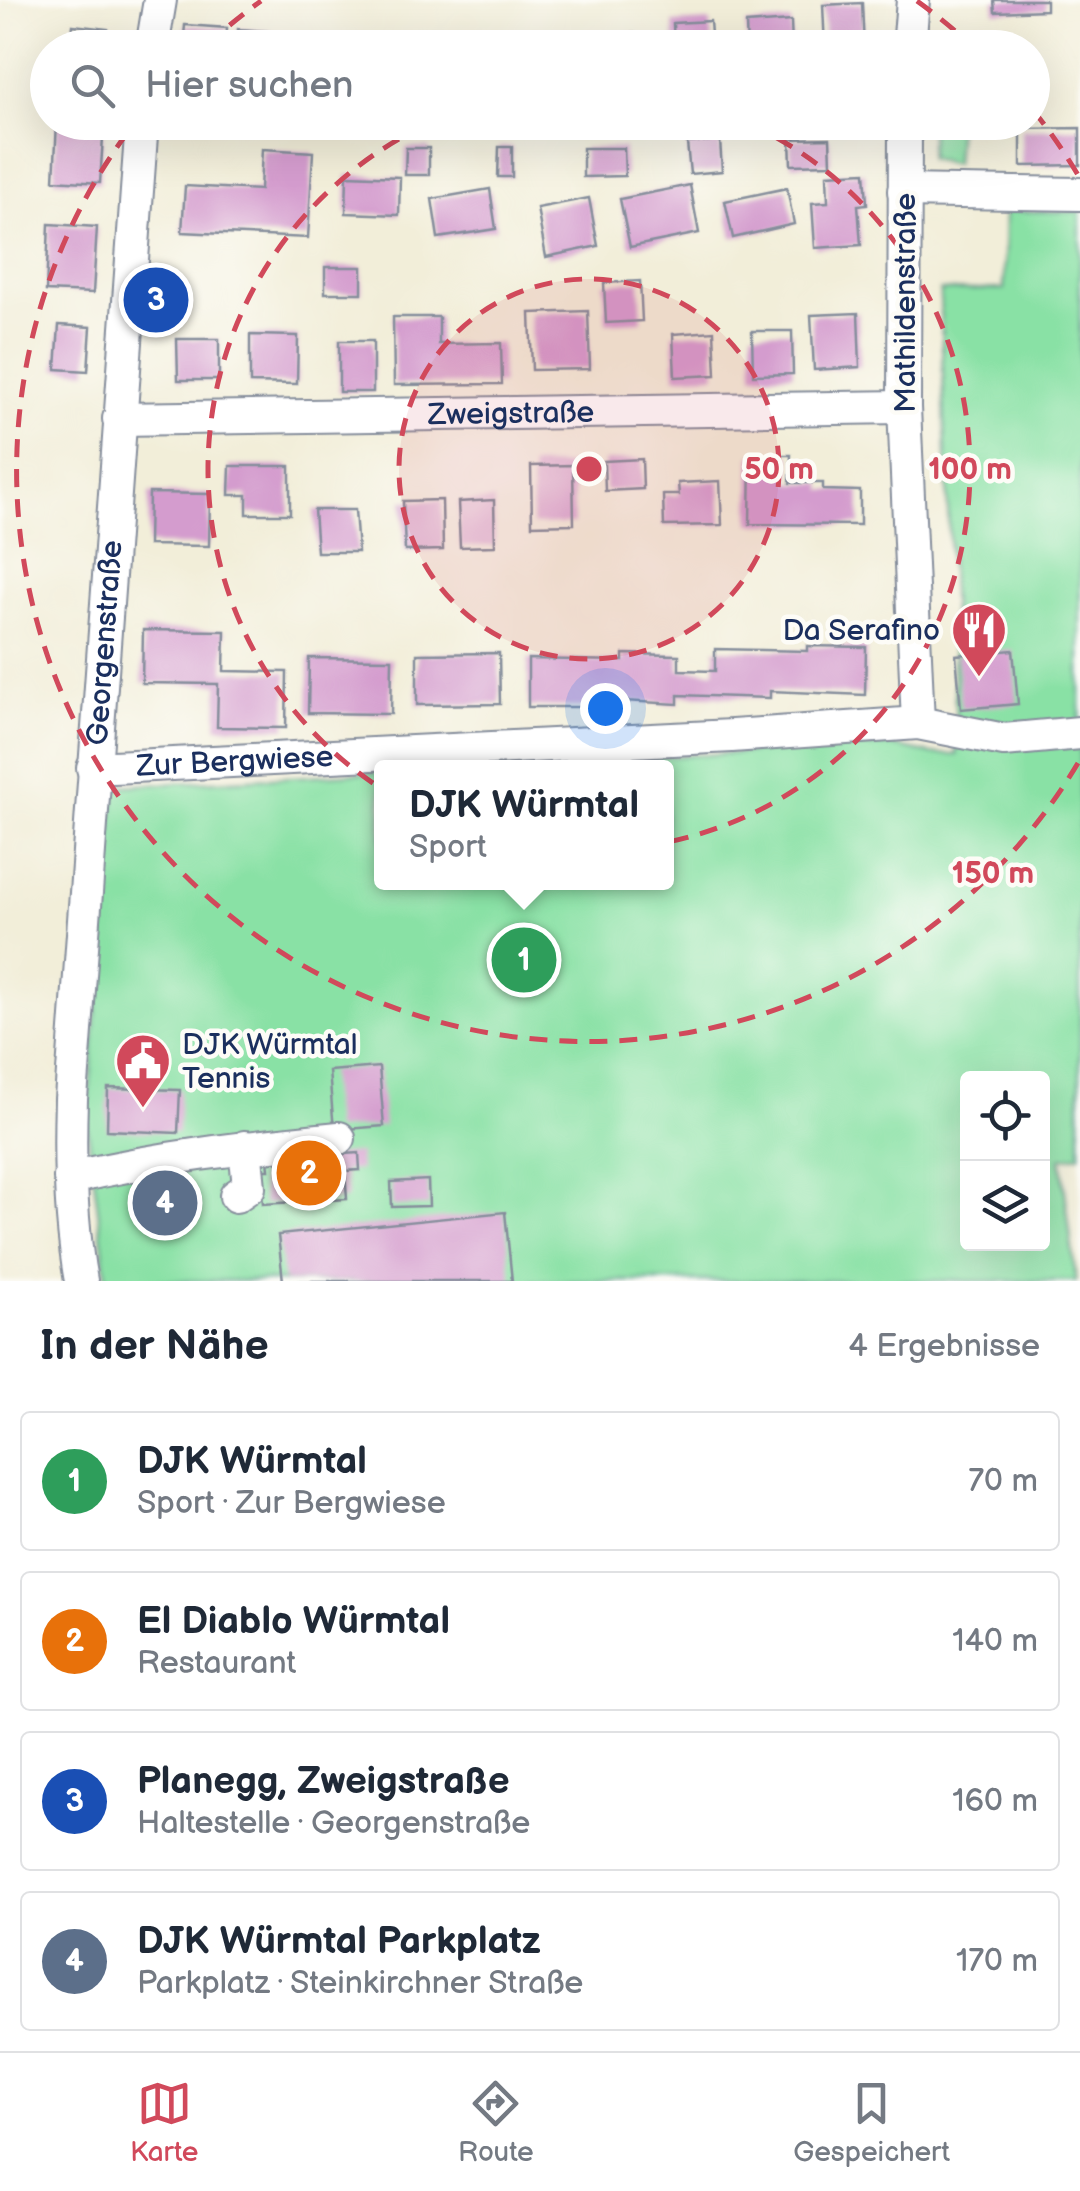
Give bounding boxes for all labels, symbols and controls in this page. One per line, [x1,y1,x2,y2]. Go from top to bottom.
search box [30,30,1050,140]
icon: search [65,58,120,113]
text: Hier suchen [145,63,353,108]
street label: Mathildenstraße [888,193,924,413]
pin: 3 [124,262,188,338]
street label: Zweigstraße [427,395,594,433]
centre of rings [571,451,607,487]
text: 50 m [744,452,814,488]
text: 100 m [928,452,1012,488]
street label: Georgenstraße [80,539,131,747]
restaurant icon: Da Serafino [949,600,1009,679]
place label: Da Serafino [782,613,940,649]
your location [580,683,631,734]
street label: Zur Bergwiese [135,739,334,785]
popup [374,760,674,890]
text: DJK Würmtal [409,783,639,828]
text: Sport [409,828,487,867]
text: 150 m [952,856,1034,892]
pin: 1 [492,922,556,998]
place label: DJK Würmtal Tennis [182,1027,357,1097]
public building icon: DJK Würmtal Tennis [113,1031,173,1110]
map controls [960,1071,1050,1251]
button: locate [960,1071,1050,1161]
pin: 2 [276,1136,342,1210]
button: layers [960,1161,1050,1251]
pin: 4 [132,1166,198,1240]
text: In der Nähe [40,1321,269,1372]
text: 4 Ergebnisse [848,1327,1040,1366]
text: DJK Würmtal [137,1439,367,1484]
text: 1 [68,1462,81,1501]
text: 70 m [968,1462,1038,1501]
text: Sport · Zur Bergwiese [137,1484,446,1523]
text: El Diablo Würmtal [137,1599,450,1644]
text: 2 [65,1622,84,1661]
text: 140 m [952,1622,1038,1661]
text: Restaurant [137,1644,296,1683]
text: Planegg, Zweigstraße [137,1759,510,1804]
text: 3 [65,1782,84,1821]
text: 160 m [952,1782,1038,1821]
text: Haltestelle · Georgenstraße [137,1804,530,1843]
text: DJK Würmtal Parkplatz [137,1919,541,1964]
text: 4 [65,1942,84,1981]
text: 170 m [956,1942,1038,1981]
text: Parkplatz · Steinkirchner Straße [137,1964,583,2003]
tab: Karte [130,2076,198,2169]
tab: Route [458,2076,534,2169]
tab: Gespeichert [793,2076,950,2169]

